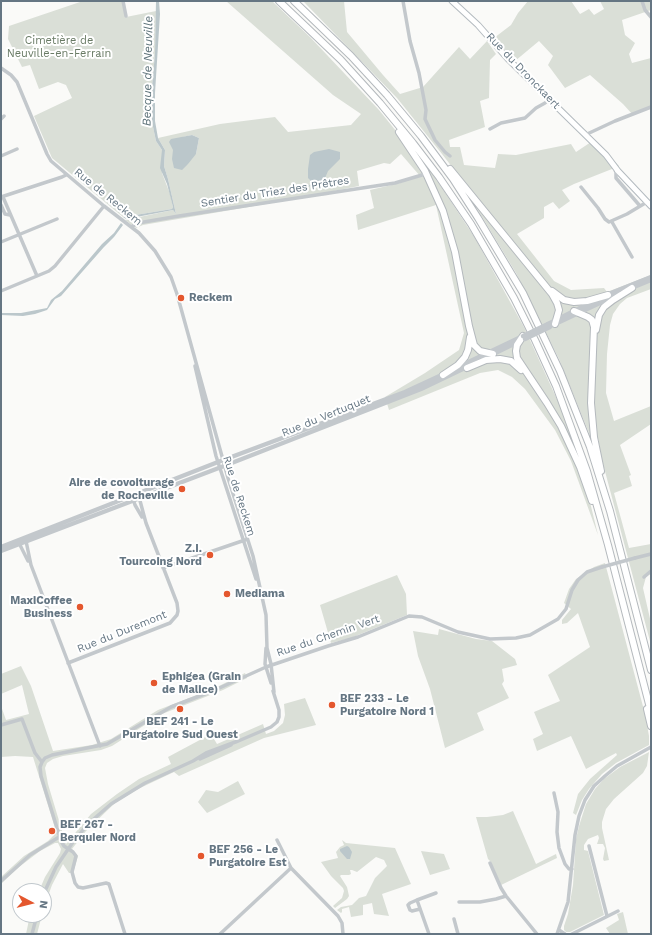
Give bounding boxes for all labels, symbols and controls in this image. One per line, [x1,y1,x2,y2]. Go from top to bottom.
water label: Becque de Neuville [140,16,156,126]
street label: Rue du Dronckaert [483,30,563,112]
park label: Cimetière de Neuville-en-Ferrain [7,34,111,60]
street label: Rue de Reckem [71,166,145,228]
street label: Sentier du Triez des Prêtres [200,174,350,210]
place label: Reckem [189,291,232,305]
marker: Reckem [176,293,186,303]
street label: Rue du Vertuquet [280,392,372,440]
street label: Rue de Reckem [220,454,258,538]
place label: Aire de covoiturage de Rocheville [69,476,174,502]
marker: Aire de covoiturage de Rocheville [177,484,187,494]
place label: Z.I. Tourcoing Nord [119,542,202,568]
marker: Z.I. Tourcoing Nord [205,550,215,560]
place label: Mediama [235,587,285,601]
marker: Mediama [222,589,232,599]
place label: MaxiCoffee Business [10,594,72,620]
marker: MaxiCoffee Business [75,602,85,612]
street label: Rue du Duremont [75,608,169,656]
street label: Rue du Chemin Vert [275,612,381,660]
place label: Ephigea (Grain de Malice) [162,670,241,696]
marker: Ephigea (Grain de Malice) [149,678,159,688]
place label: BEF 233 - Le Purgatoire Nord 1 [340,692,434,718]
marker: BEF 233 - Le Purgatoire Nord 1 [327,700,337,710]
marker: BEF 241 - Le Purgatoire Sud Ouest [175,704,185,714]
place label: BEF 241 - Le Purgatoire Sud Ouest [122,715,238,741]
place label: BEF 267 - Berquier Nord [60,818,136,844]
marker: BEF 267 - Berquier Nord [47,826,57,836]
place label: BEF 256 - Le Purgatoire Est [209,843,286,869]
marker: BEF 256 - Le Purgatoire Est [196,851,206,861]
north arrow [12,883,52,923]
text: N [36,900,50,909]

